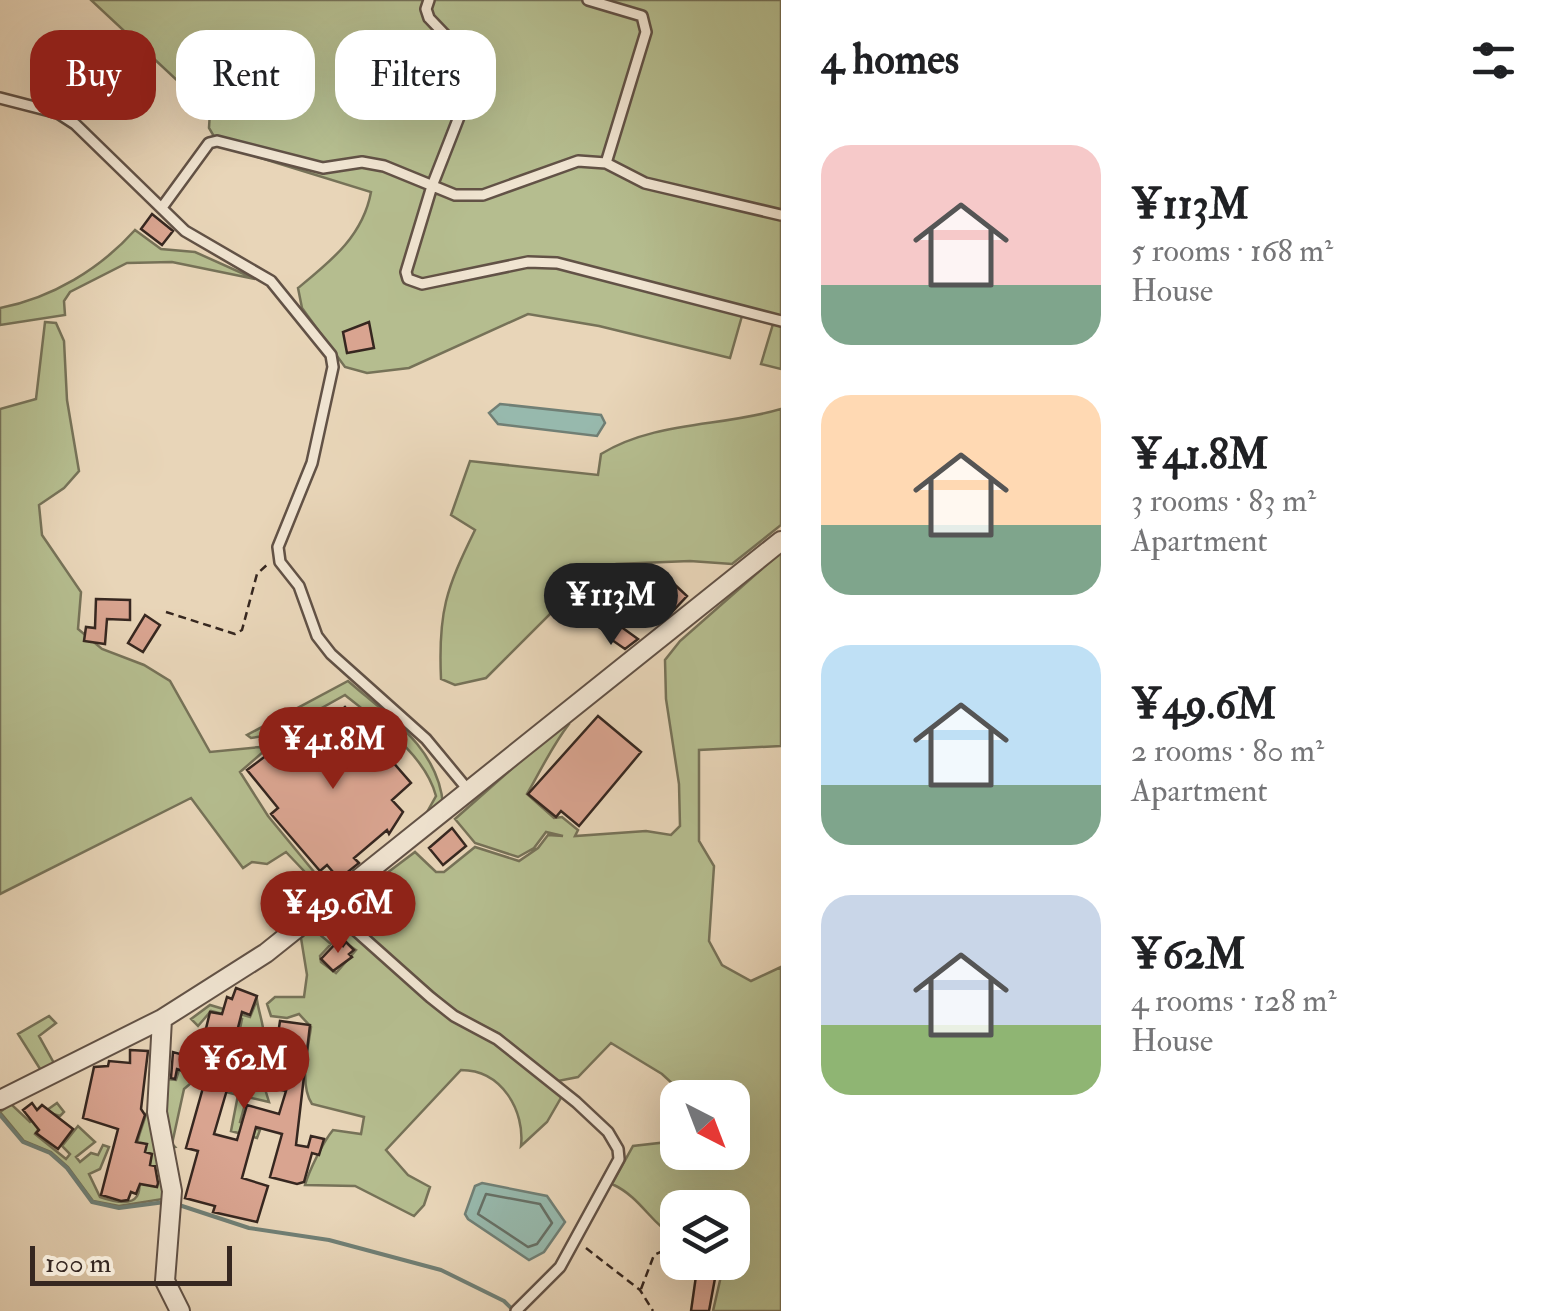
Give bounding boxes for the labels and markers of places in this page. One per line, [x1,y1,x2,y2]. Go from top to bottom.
pin: ¥113M [541,563,681,648]
pin: ¥41.8M [252,707,414,792]
pin: ¥49.6M [257,871,419,956]
pin: ¥62M [185,1027,303,1112]

